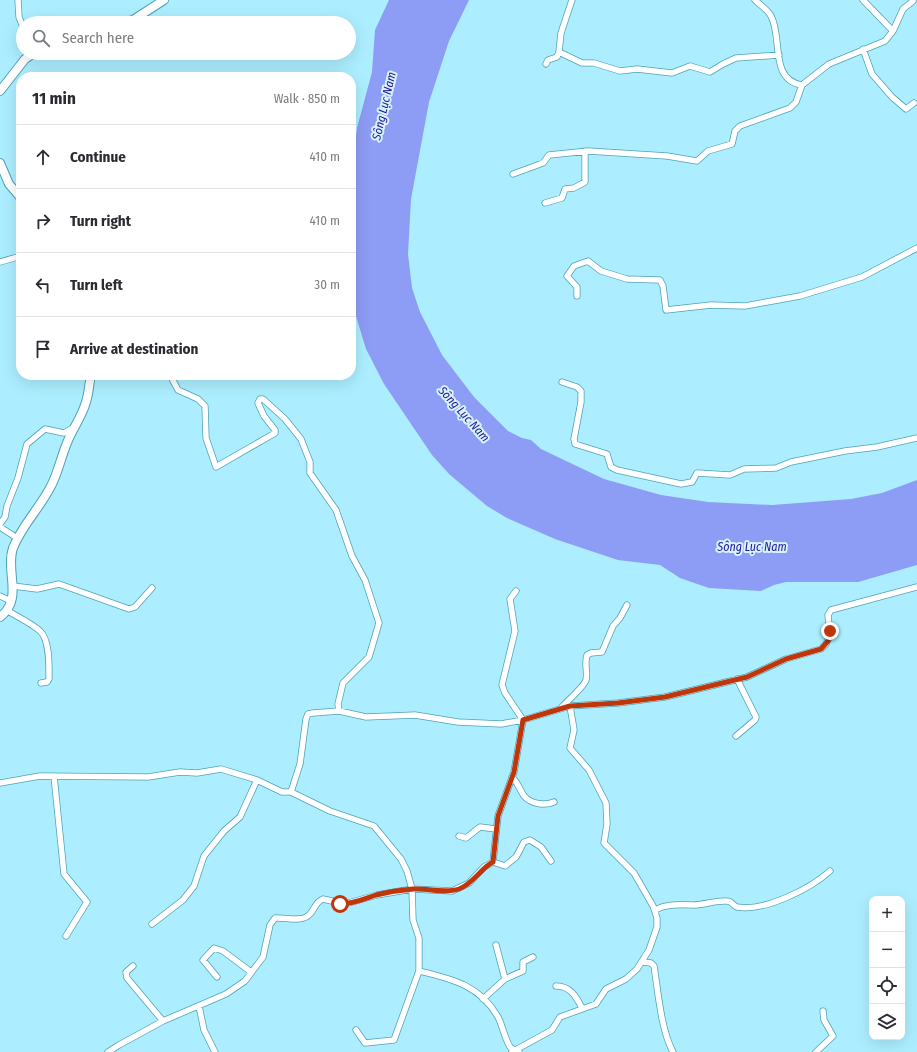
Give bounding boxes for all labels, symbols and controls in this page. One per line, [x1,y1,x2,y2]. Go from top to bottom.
search box [16,16,356,60]
icon: search [30,27,52,49]
text: Search here [62,29,134,47]
water label: Sông Lục Nam [369,71,399,142]
text: 11 min [32,88,76,109]
text: Walk · 850 m [274,91,340,106]
icon: ahead [32,146,54,168]
text: Continue [70,148,126,166]
text: 410 m [310,149,340,164]
icon: right [32,210,54,232]
text: Turn right [70,212,131,230]
text: 410 m [310,213,340,228]
icon: left [32,274,54,296]
text: Turn left [70,276,123,294]
text: 30 m [314,277,340,292]
icon: arrive [32,338,54,360]
text: Arrive at destination [70,340,198,358]
water label: Sông Lục Nam [435,383,492,444]
water label: Sông Lục Nam [716,540,787,554]
route end [821,622,839,640]
route start [331,895,349,913]
map controls [869,896,905,1040]
button: + [869,896,905,932]
button: − [869,932,905,968]
button: locate [869,968,905,1004]
button: layers [869,1004,905,1040]

